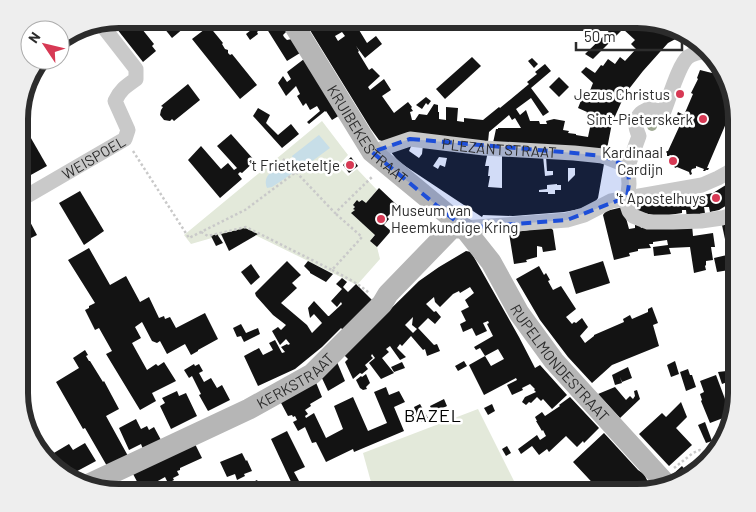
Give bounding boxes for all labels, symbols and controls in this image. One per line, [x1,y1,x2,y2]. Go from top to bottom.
north arrow [20,20,70,70]
scale bar [576,20,682,52]
text: 50 m [584,27,616,45]
text: N [24,29,44,46]
street label: KRUIBEKESTRAAT [324,81,412,187]
place label: Jezus Christus [574,85,670,103]
marker: Jezus Christus [674,88,686,100]
place label: Sint-Pieterskerk [587,110,693,128]
marker: Sint-Pieterskerk [697,113,709,125]
street label: WEISPOEL [58,132,129,183]
street label: PLEZANTSTRAAT [441,134,557,161]
place label: Kardinaal Cardijn [602,143,663,178]
marker: Kardinaal Cardijn [667,155,679,167]
place label: 't Frietketeltje [250,156,340,174]
marker: 't Frietketeltje [344,159,356,171]
place label: 't Apostelhuys [616,189,706,207]
marker: 't Apostelhuys [710,192,722,204]
place label: Museum van Heemkundige Kring [391,201,518,236]
marker: Museum van Heemkundige Kring [375,213,387,225]
street label: RUPELMONDESTRAAT [507,301,613,425]
street label: KERKSTRAAT [253,349,337,412]
district label: BAZEL [404,404,462,426]

